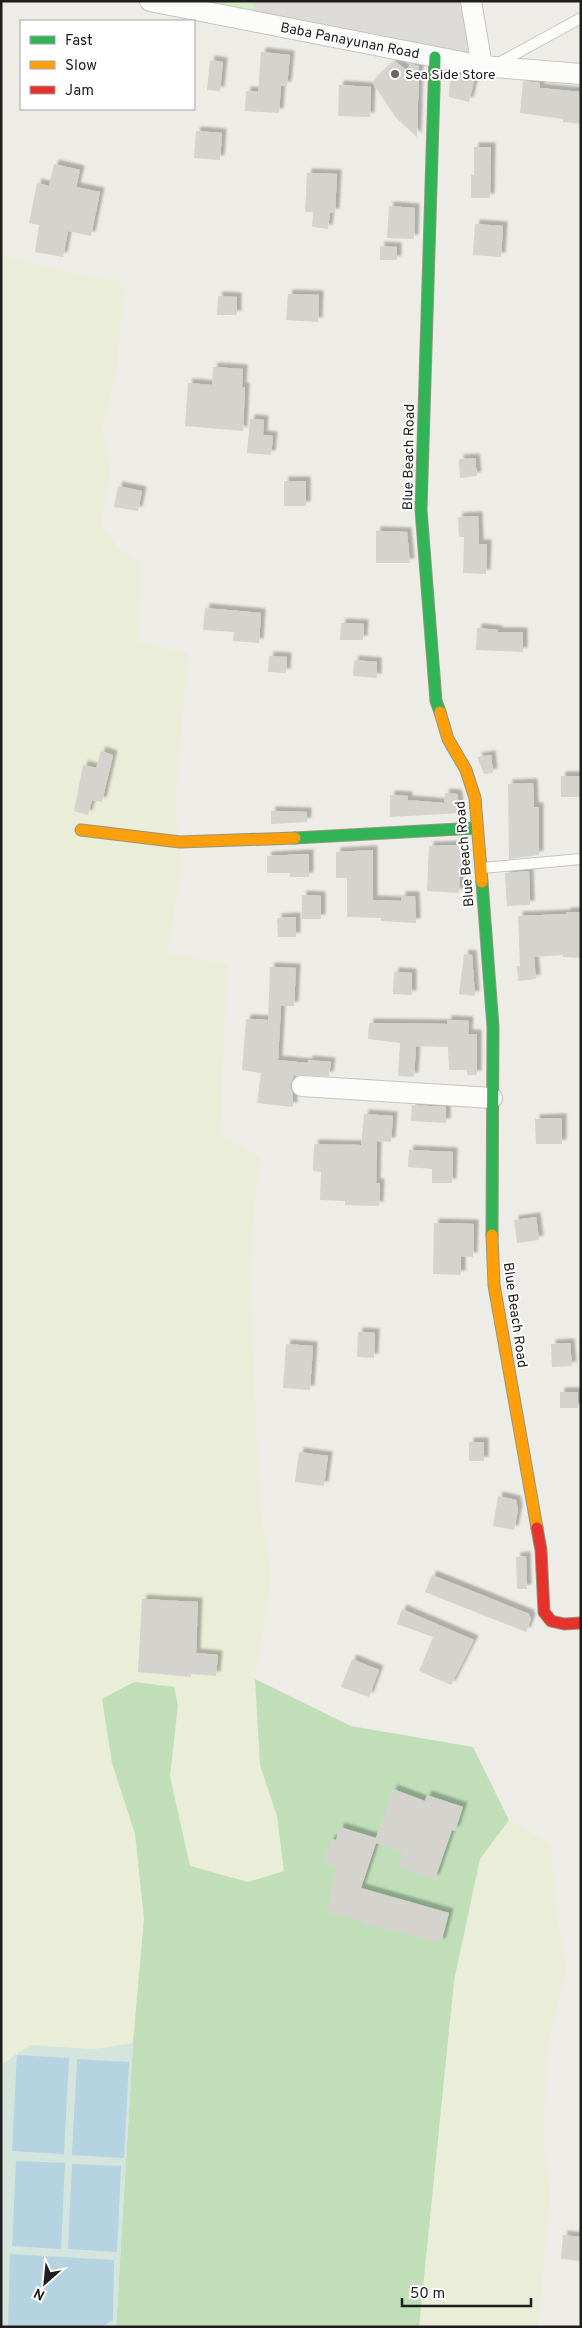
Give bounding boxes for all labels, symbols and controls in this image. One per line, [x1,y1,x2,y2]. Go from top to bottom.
legend [20,20,195,110]
street label: Baba Panayunan Road [279,20,421,63]
text: Fast [65,32,93,51]
text: Slow [65,57,97,76]
place label: Sea Side Store [405,67,496,84]
marker: Sea Side Store [389,68,401,80]
text: Jam [65,82,94,101]
street label: Blue Beach Road [400,404,419,510]
street label: Blue Beach Road [452,800,479,908]
street label: Blue Beach Road [499,1261,530,1369]
north arrow [20,2258,70,2308]
scale bar [402,2276,531,2308]
text: N [31,2283,48,2303]
text: 50 m [410,2285,445,2304]

